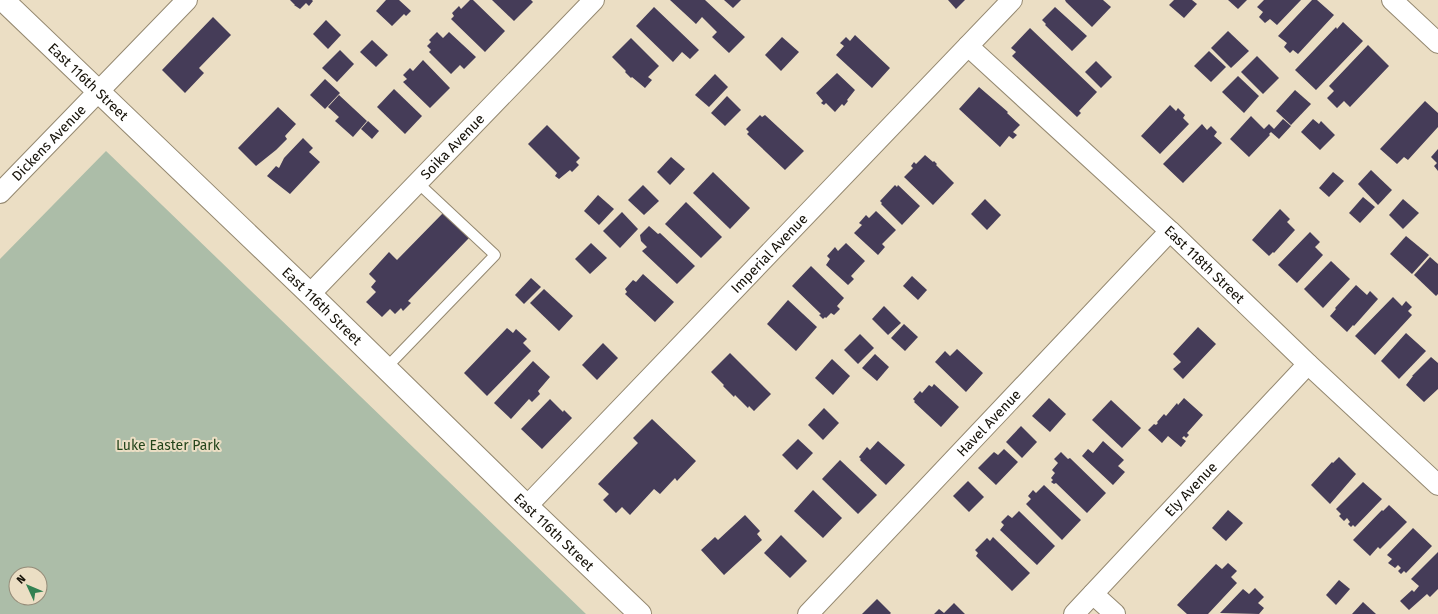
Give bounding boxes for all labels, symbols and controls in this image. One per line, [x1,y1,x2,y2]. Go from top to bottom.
street label: East 116th Street [45,39,133,125]
street label: Dickens Avenue [8,101,89,184]
street label: Soika Avenue [417,110,488,183]
street label: Imperial Avenue [727,210,811,296]
street label: East 118th Street [1161,222,1249,308]
street label: East 116th Street [279,263,366,349]
street label: Havel Avenue [953,386,1024,460]
park label: Luke Easter Park [116,437,221,454]
street label: Ely Avenue [1161,458,1220,520]
street label: East 116th Street [511,490,599,575]
north arrow [8,566,48,606]
text: N [14,572,28,587]

